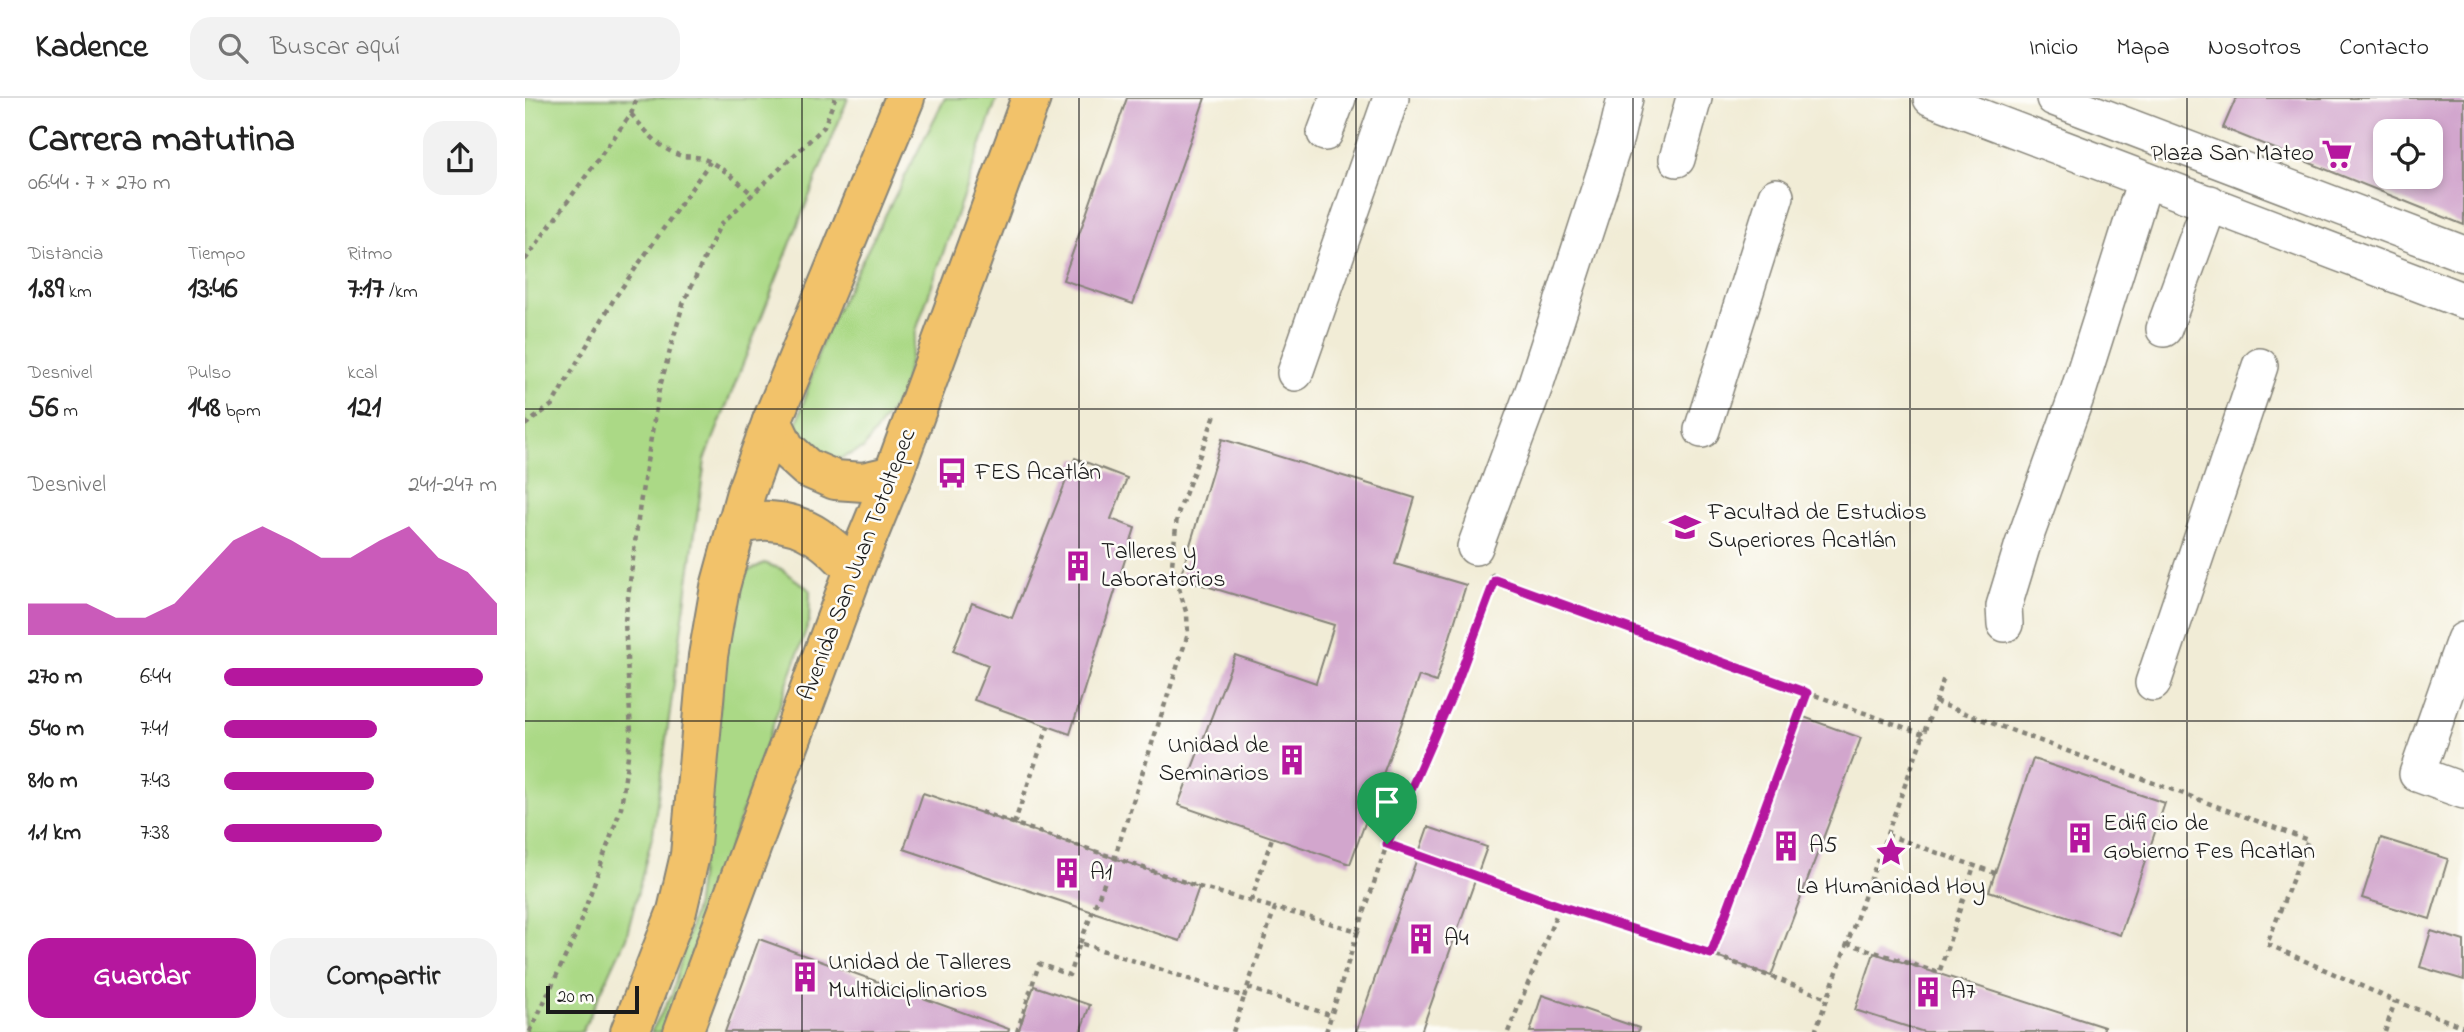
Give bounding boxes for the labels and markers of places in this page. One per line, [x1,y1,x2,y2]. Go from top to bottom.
place label: Plaza San Mateo [2151,137,2314,172]
supermarket icon: Plaza San Mateo [2320,137,2354,171]
bus stop icon: FES Acatlán [935,456,969,490]
place label: FES Acatlán [974,456,1101,491]
place label: Facultad de Estudios Superiores Acatlán [1707,496,1927,559]
school or university icon: Facultad de Estudios Superiores Acatlán [1668,510,1702,544]
place label: Talleres y Laboratorios [1101,535,1225,598]
building icon: Talleres y Laboratorios [1061,549,1095,583]
place label: Unidad de Seminarios [1159,729,1269,792]
building icon: Unidad de Seminarios [1275,743,1309,777]
pin [1357,772,1417,844]
place label: Edificio de Gobierno Fes Acatlan [2103,807,2315,870]
building icon: Edificio de Gobierno Fes Acatlan [2063,821,2097,855]
building icon: A5 [1769,829,1803,863]
place label: A5 [1809,829,1838,864]
place icon: La Humanidad Hoy [1874,835,1908,869]
building icon: A1 [1050,856,1084,890]
place label: A1 [1090,856,1113,891]
place label: La Humanidad Hoy [1797,870,1985,906]
building icon: A4 [1404,922,1438,956]
place label: A4 [1444,922,1469,957]
place label: Unidad de Talleres Multidiciplinarios [828,946,1011,1009]
building icon: Unidad de Talleres Multidiciplinarios [788,960,822,994]
building icon: A7 [1911,975,1945,1009]
place label: A7 [1951,975,1976,1010]

